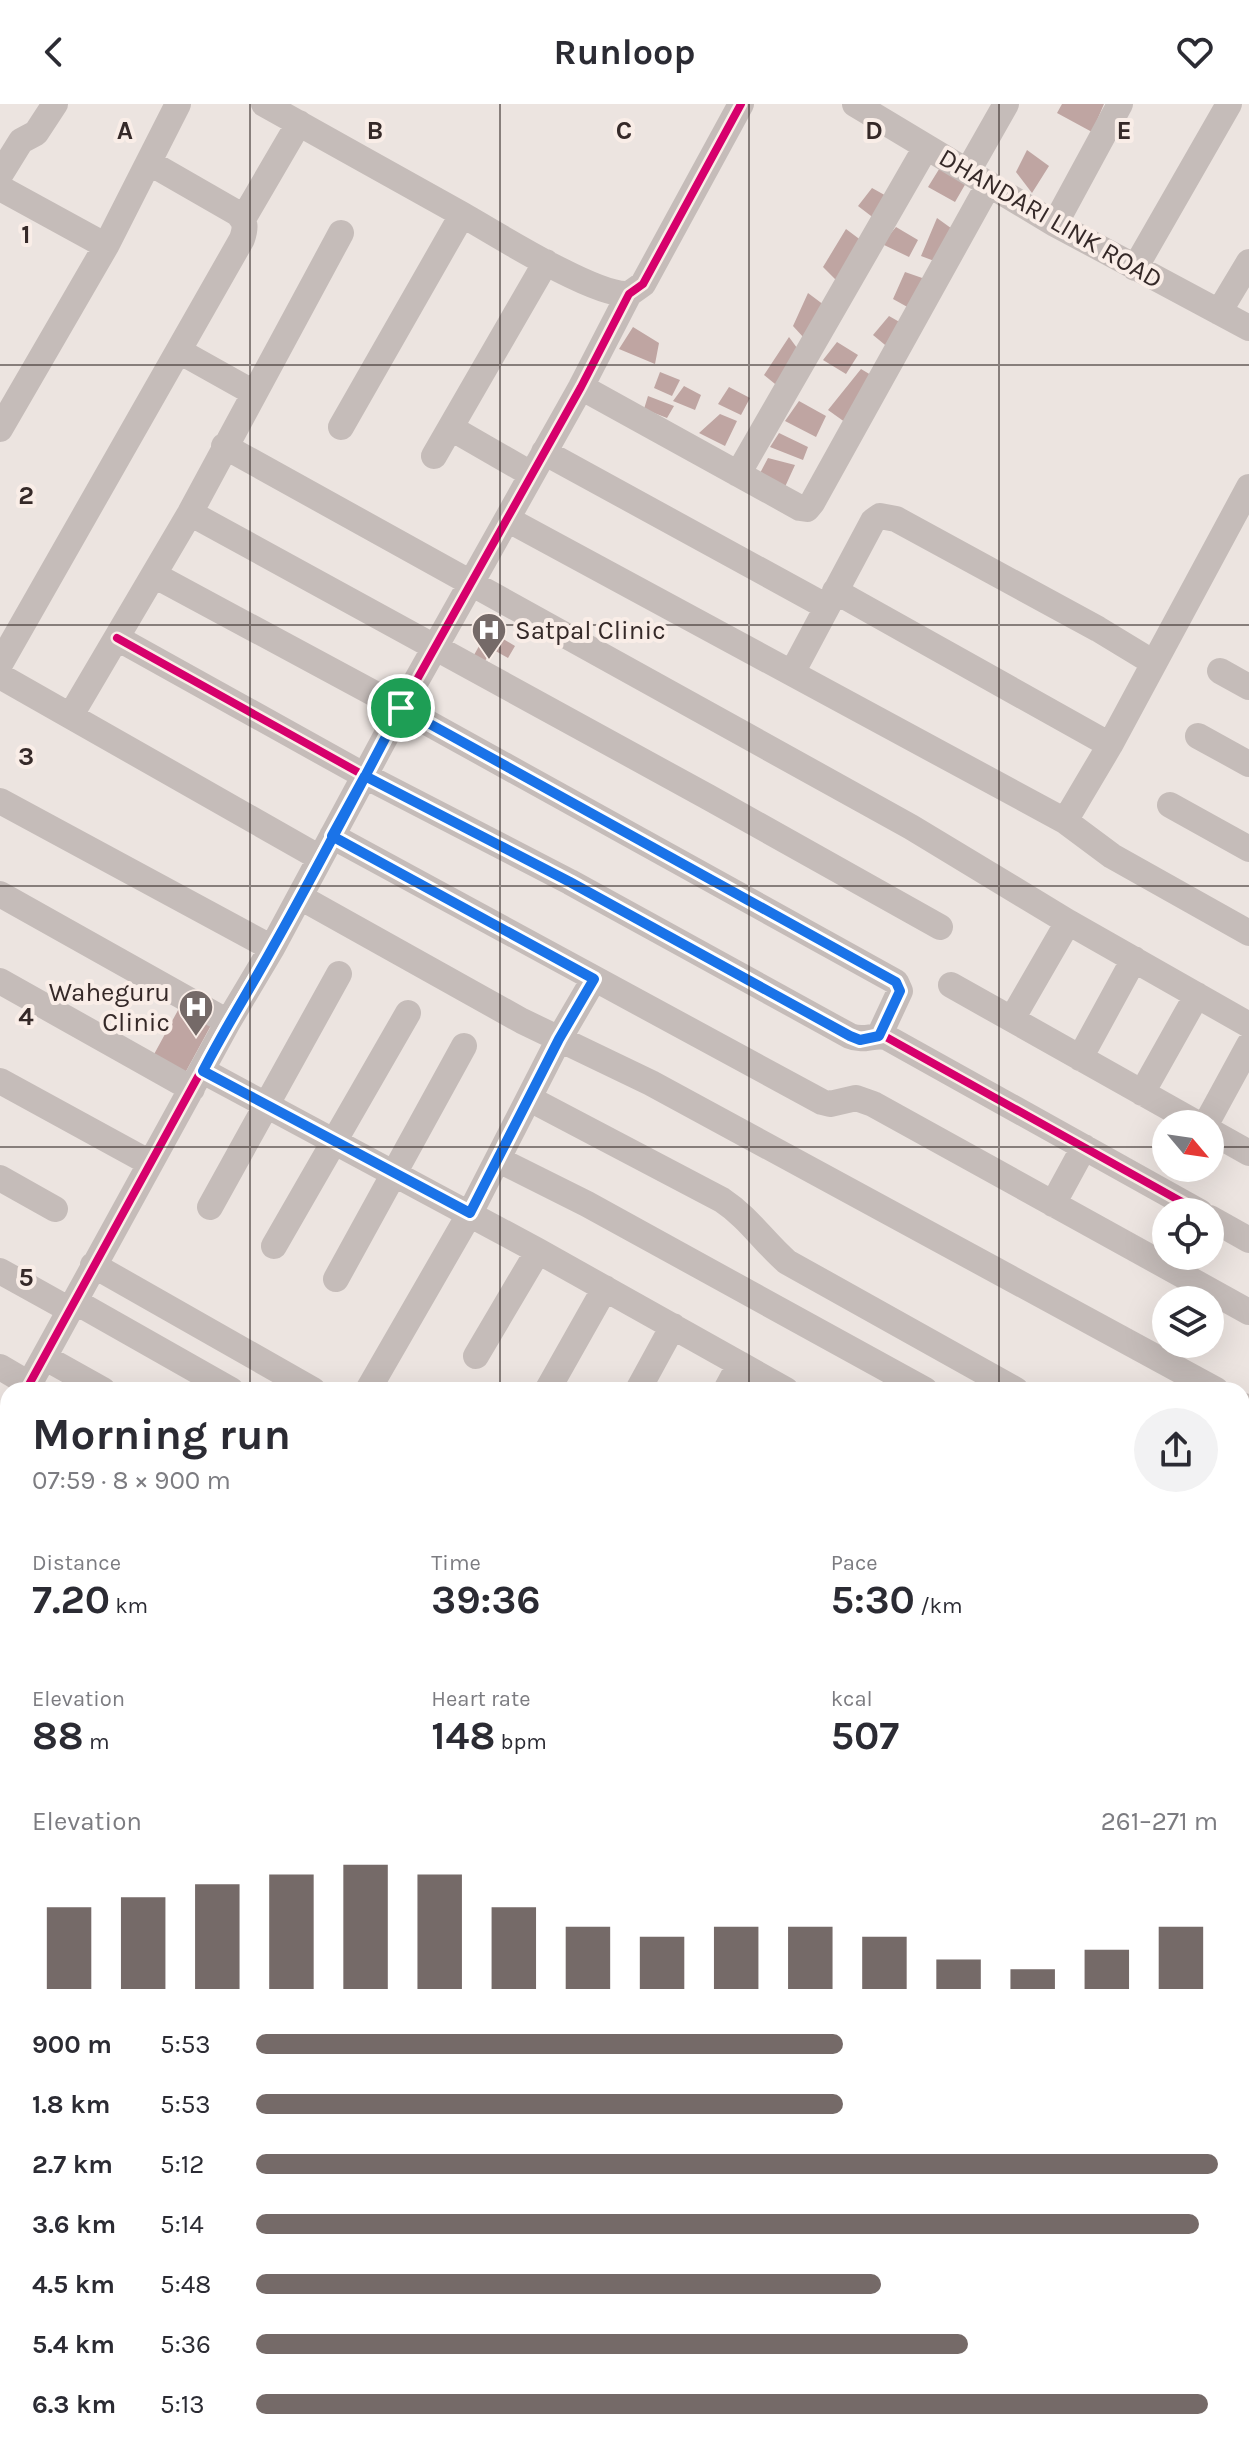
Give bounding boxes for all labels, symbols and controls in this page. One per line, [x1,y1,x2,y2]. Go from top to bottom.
icon: back [32,30,76,74]
icon: heart [1173,30,1217,74]
text: Runloop [554,31,695,73]
text: A [117,115,133,146]
text: B [367,115,383,146]
text: C [616,115,632,146]
text: D [865,115,883,146]
text: E [1116,115,1132,146]
street label: DHANDARI LINK ROAD [934,142,1168,295]
text: 1 [21,219,31,250]
text: 2 [18,480,34,511]
hospital icon: Satpal Clinic [470,611,508,661]
place label: Satpal Clinic [515,615,666,646]
pin [367,674,435,742]
icon: arrive [379,686,423,730]
text: 3 [18,741,34,772]
place label: Waheguru Clinic [49,977,170,1038]
hospital icon: Waheguru Clinic [177,988,215,1038]
text: 4 [18,1001,34,1032]
north arrow [1152,1110,1224,1182]
map controls [1152,1110,1224,1358]
button: locate [1152,1198,1224,1270]
text: 5 [18,1262,34,1293]
button: layers [1152,1286,1224,1358]
button: share [1134,1408,1218,1492]
text: Morning run [32,1409,291,1460]
text: 07:59 · 8 × 900 m [32,1465,231,1496]
text: Distance [32,1550,121,1576]
text: Time [431,1550,481,1576]
text: Pace [831,1550,878,1576]
text: 7.20 [32,1576,110,1623]
text: 39:36 [431,1576,541,1623]
text: 5:30 [831,1576,915,1623]
text: km [110,1593,148,1619]
text: /km [915,1593,963,1619]
text: Elevation [32,1686,125,1712]
text: Heart rate [431,1686,531,1712]
text: kcal [831,1686,873,1712]
text: 88 [32,1712,84,1759]
text: 148 [431,1712,495,1759]
text: 507 [831,1712,899,1759]
text: m [84,1729,110,1755]
text: bpm [495,1729,547,1755]
text: Elevation [32,1806,142,1837]
text: 261–271 m [1101,1806,1218,1837]
text: 900 m [32,2029,112,2060]
text: 5:53 [160,2029,211,2060]
text: 1.8 km [32,2089,110,2120]
text: 5:53 [160,2089,211,2120]
text: 2.7 km [32,2149,113,2180]
text: 5:12 [160,2149,204,2180]
text: 3.6 km [32,2209,116,2240]
text: 5:14 [160,2209,204,2240]
text: 4.5 km [32,2269,115,2300]
text: 5:48 [160,2269,211,2300]
text: 5.4 km [32,2329,115,2360]
text: 5:36 [160,2329,211,2360]
text: 6.3 km [32,2389,116,2420]
text: 5:13 [160,2389,205,2420]

